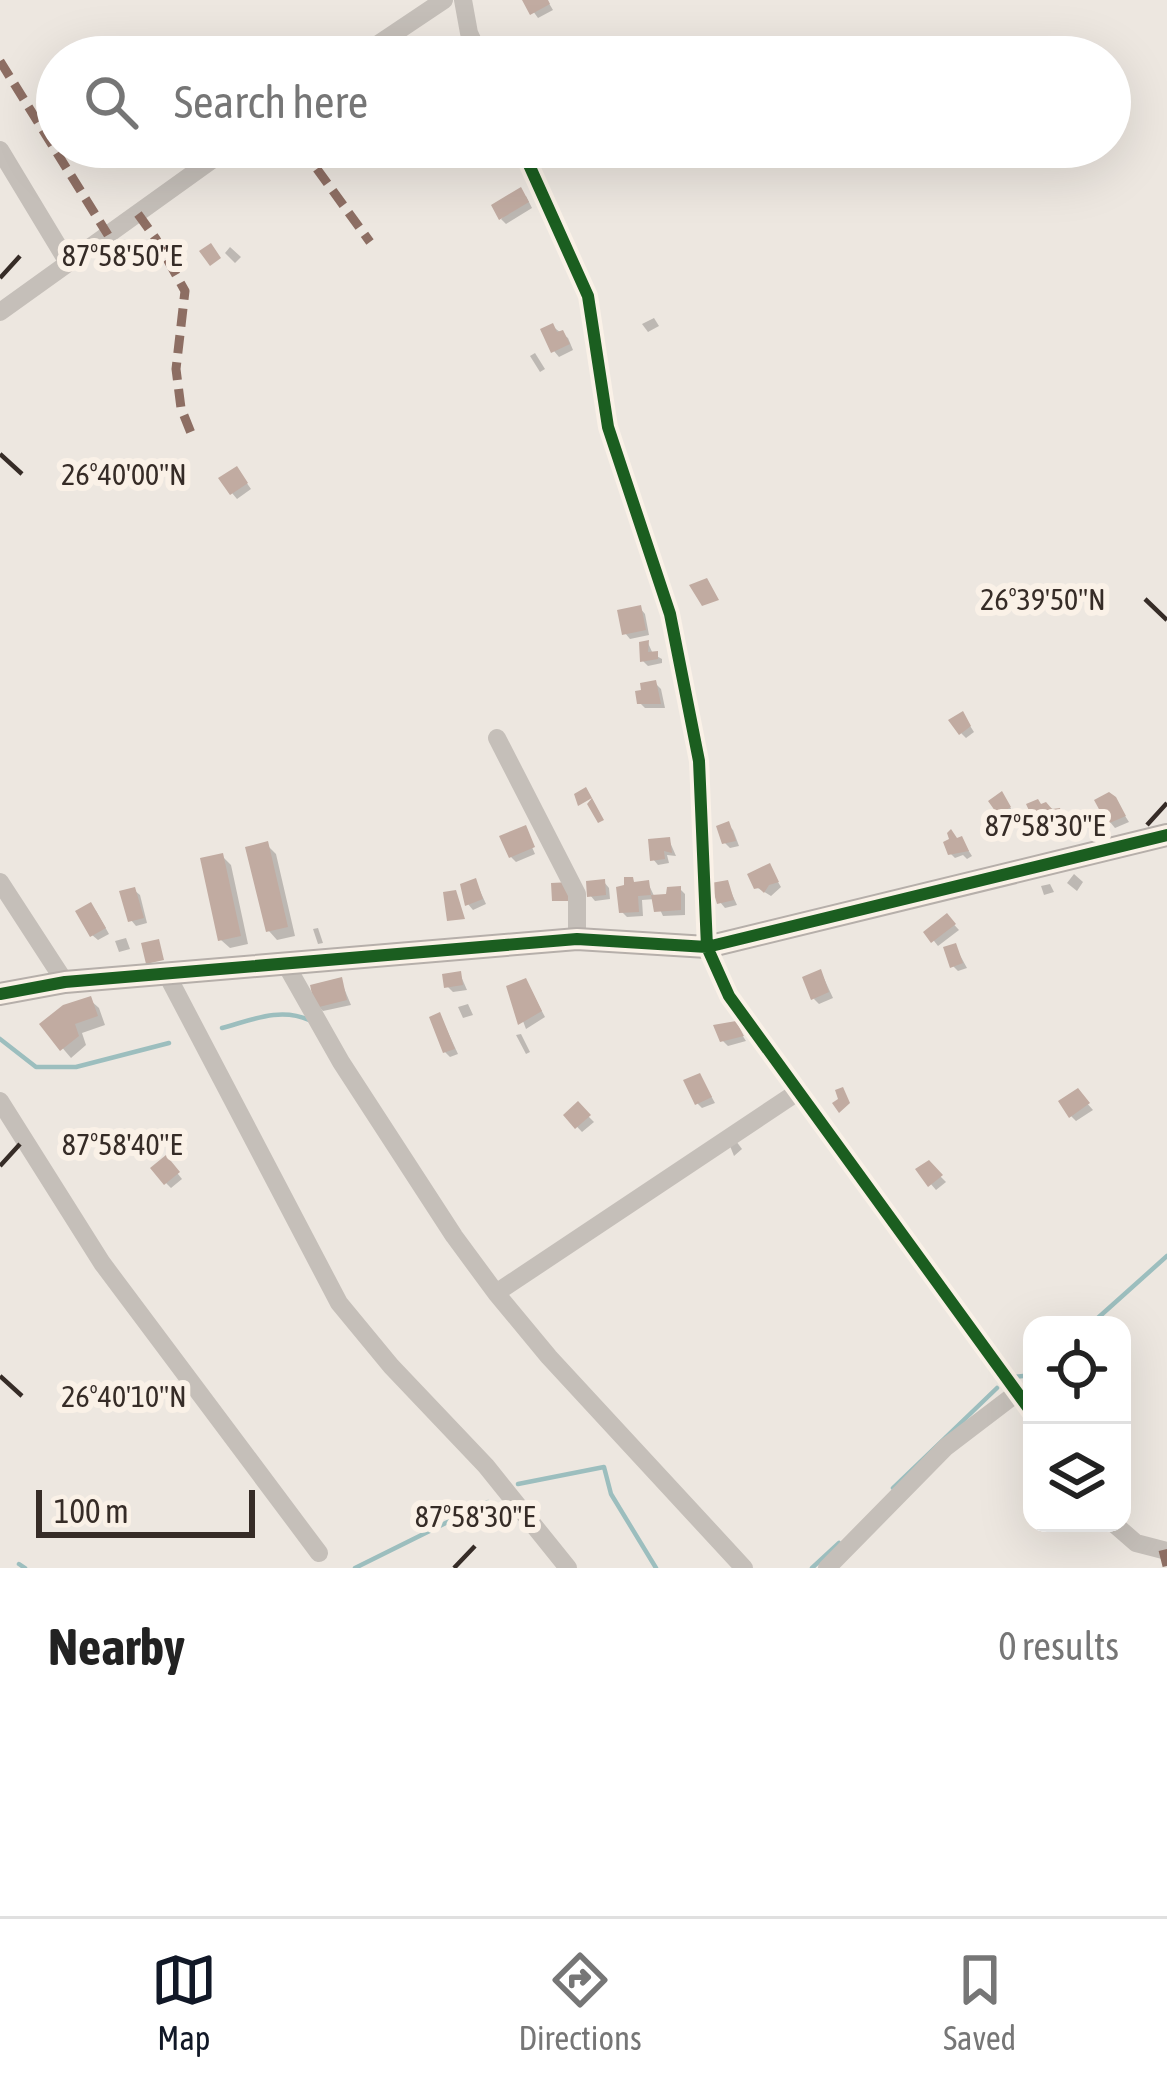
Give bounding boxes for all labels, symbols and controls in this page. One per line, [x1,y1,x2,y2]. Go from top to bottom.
search box [36,36,1131,168]
icon: search [78,69,144,135]
text: Search here [174,76,368,128]
text: 87°58'50"E [62,238,182,272]
text: 26°40'00"N [61,457,187,491]
text: 26°39'50"N [980,582,1106,616]
text: 87°58'30"E [985,808,1105,842]
text: 87°58'40"E [62,1127,182,1161]
map controls [1023,1316,1131,1532]
button: locate [1023,1316,1131,1424]
text: 26°40'10"N [61,1379,187,1413]
button: layers [1023,1424,1131,1532]
scale bar [36,1484,255,1537]
text: 100 m [54,1492,129,1530]
text: 87°58'30"E [415,1499,535,1533]
text: Nearby [48,1617,185,1676]
text: 0 results [998,1624,1119,1668]
tab: Map [151,1947,217,2057]
tab: Directions [518,1947,642,2057]
tab: Saved [943,1947,1016,2057]

